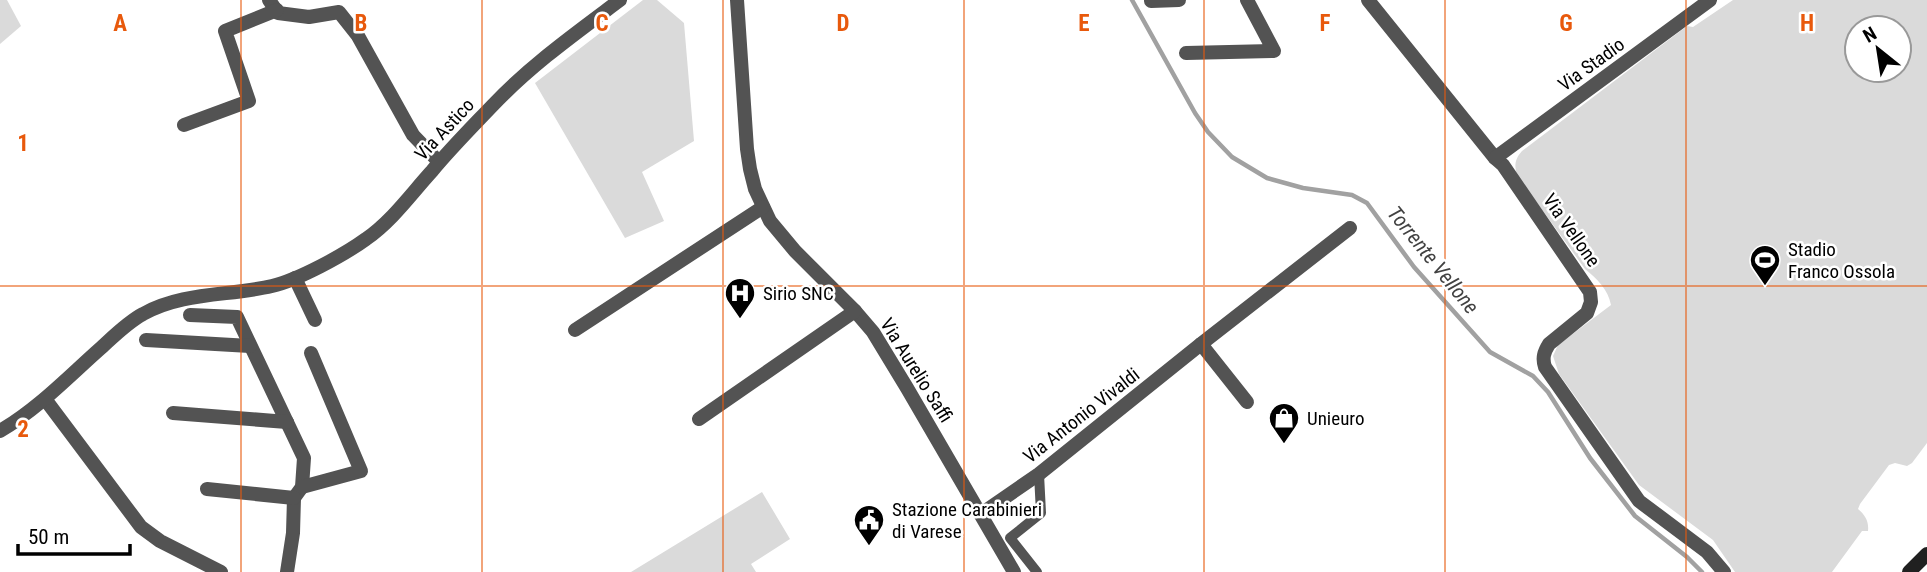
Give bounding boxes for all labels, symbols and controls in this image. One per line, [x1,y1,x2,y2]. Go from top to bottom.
text: A [113,10,127,37]
text: B [355,10,367,37]
text: C [595,10,609,37]
text: D [837,10,850,37]
text: E [1078,10,1090,37]
text: F [1320,10,1331,37]
text: G [1559,10,1573,37]
text: H [1800,10,1814,37]
north arrow [1843,14,1913,84]
text: N [1859,22,1881,48]
street label: Via Stadio [1554,33,1629,96]
street label: Via Astico [410,94,479,165]
text: 1 [17,130,29,157]
street label: Via Vellone [1538,189,1605,271]
water label: Torrente Vellone [1382,201,1484,319]
place label: Stadio Franco Ossola [1788,238,1895,283]
sports icon: Stadio Franco Ossola [1748,243,1782,287]
hospital icon: Sirio SNC [723,276,757,320]
place label: Sirio SNC [763,282,834,305]
street label: Via Aurelio Saffi [875,314,958,427]
street label: Via Antonio Vivaldi [1019,363,1144,468]
shop icon: Unieuro [1267,401,1301,445]
place label: Unieuro [1307,407,1364,430]
text: 2 [17,416,29,443]
place label: Stazione Carabinieri di Varese [892,498,1042,543]
public building icon: Stazione Carabinieri di Varese [852,503,886,547]
scale bar [18,512,130,556]
text: 50 m [28,525,69,549]

